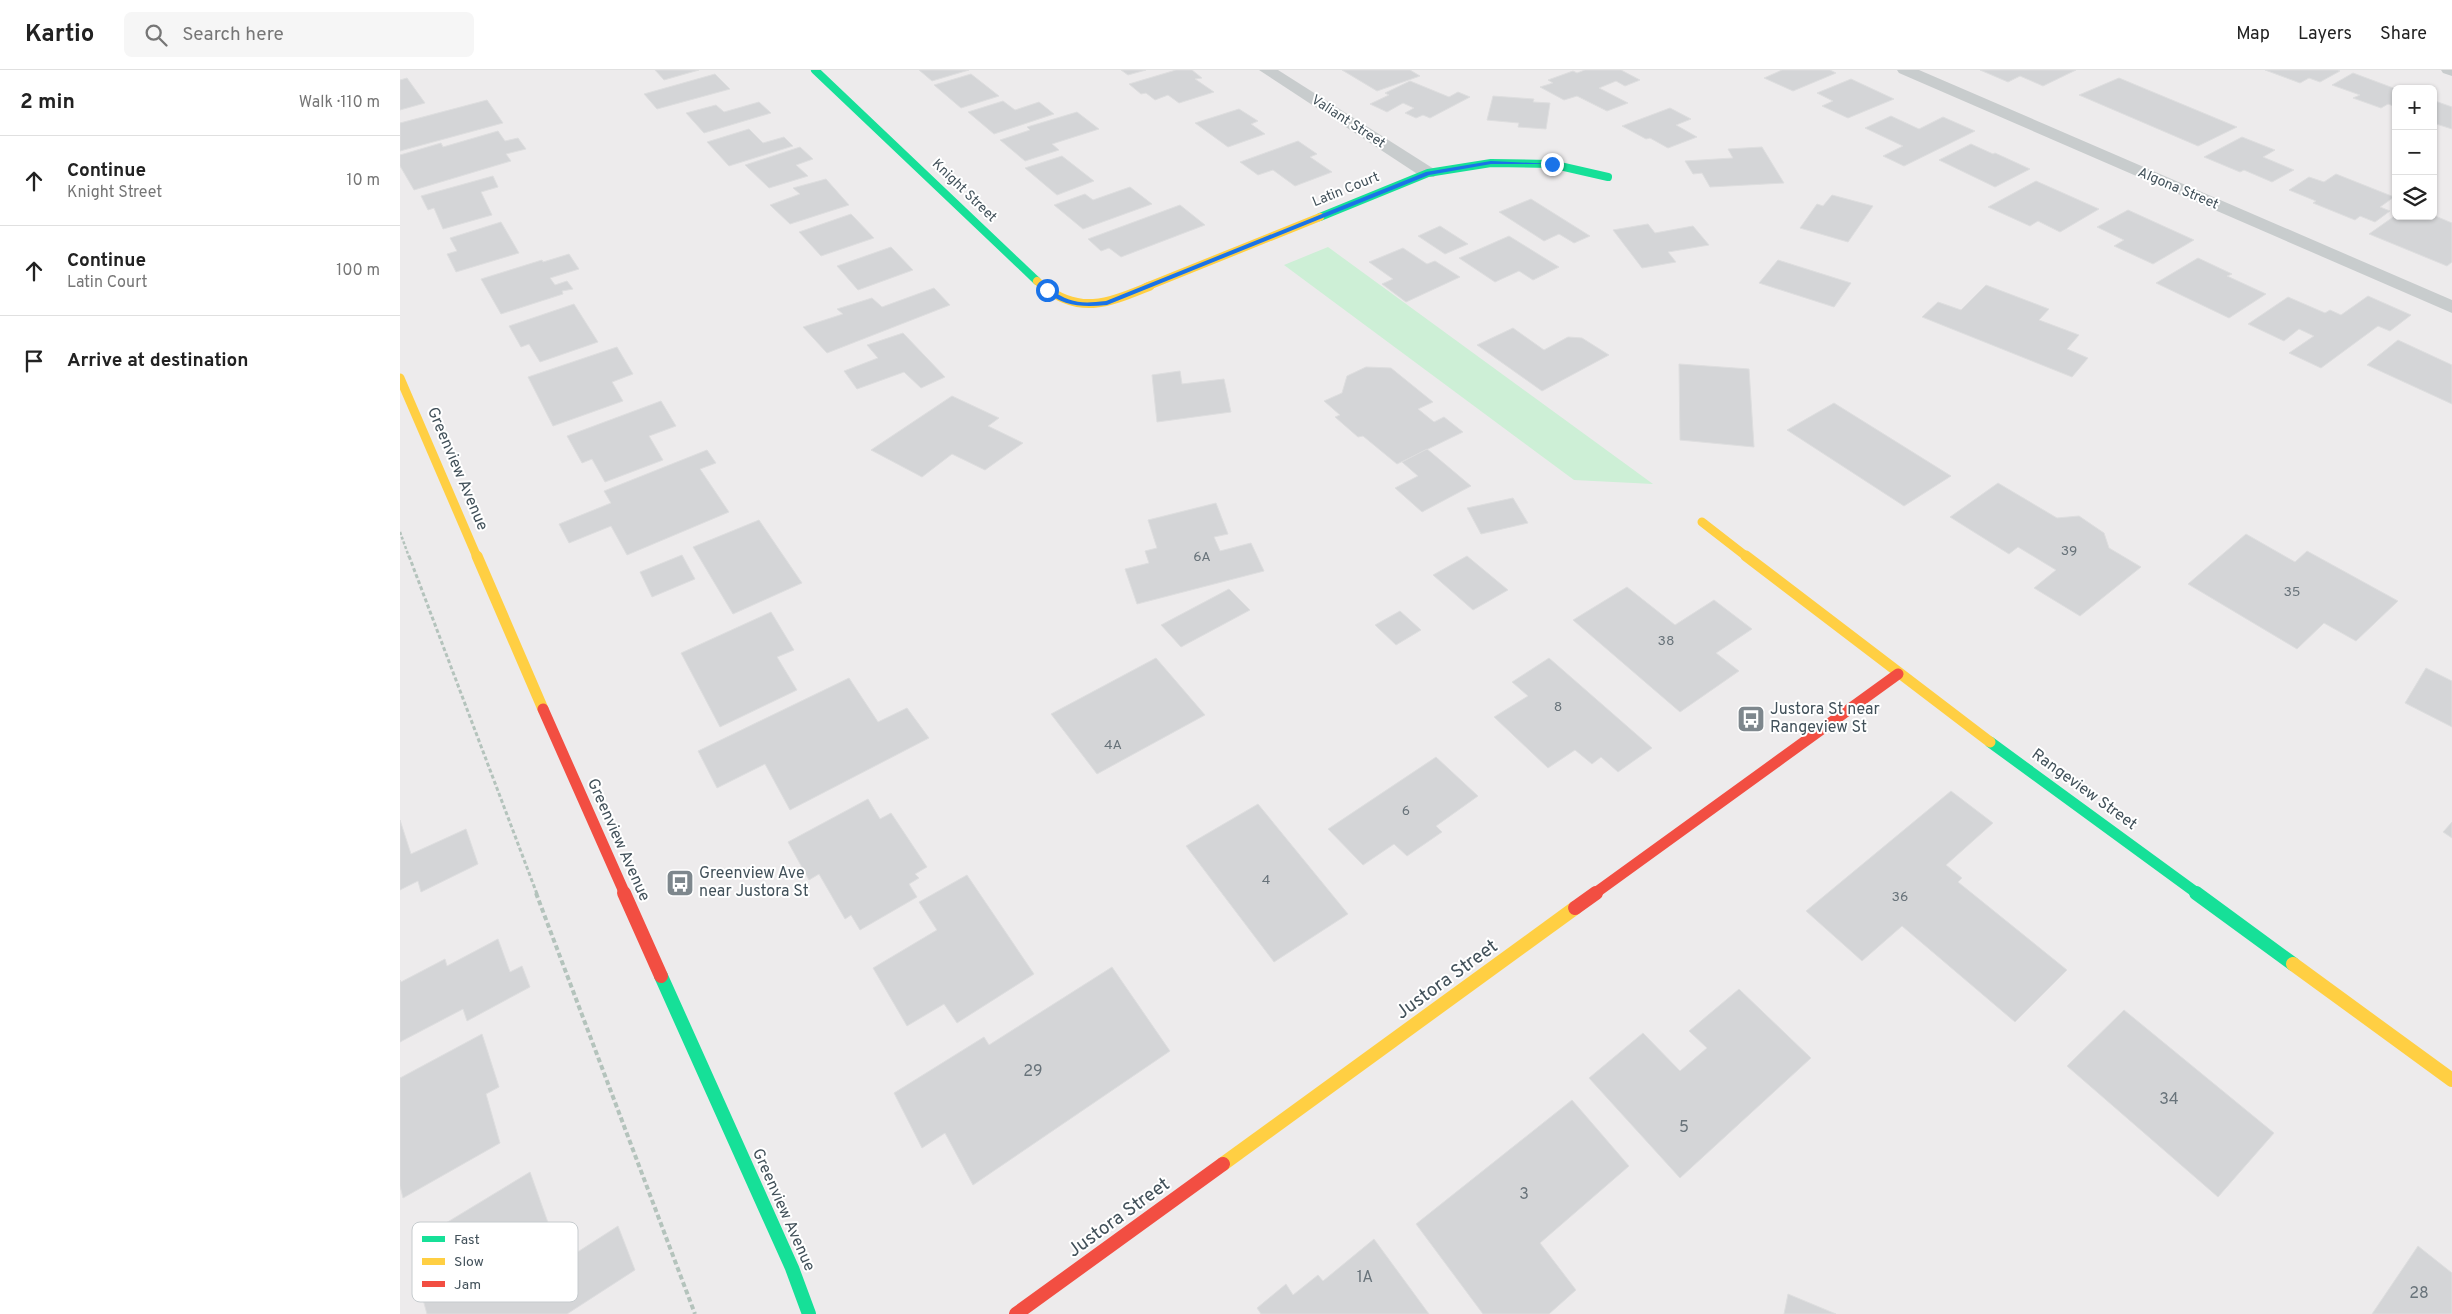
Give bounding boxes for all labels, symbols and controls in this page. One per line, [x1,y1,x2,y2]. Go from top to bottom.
search box [124,12,474,57]
text: Kartio [25,20,94,50]
icon: search [142,21,170,49]
text: Search here [182,23,284,47]
text: Map [2236,23,2270,46]
text: Layers [2298,23,2352,46]
text: Share [2380,23,2427,46]
map controls [2392,85,2437,220]
button: + [2392,85,2437,130]
text: 2 min [20,89,75,116]
street label: Valiant Street [1308,92,1388,152]
text: Walk · 110 m [299,93,380,113]
button: − [2392,130,2437,175]
route end [1541,153,1564,176]
street label: Knight Street [928,156,1000,226]
text: Continue [67,159,146,183]
street label: Algona Street [2135,164,2221,214]
icon: ahead [20,167,48,195]
street label: Latin Court [1310,169,1382,211]
text: 10 m [346,171,380,191]
button: layers [2392,175,2437,220]
text: Knight Street [67,183,162,203]
text: Continue [67,249,146,273]
icon: ahead [20,257,48,285]
text: 100 m [336,261,380,281]
text: Latin Court [67,273,148,293]
route start [1036,279,1059,302]
icon: arrive [20,347,48,375]
text: Arrive at destination [67,349,248,373]
street label: Greenview Avenue [422,404,492,534]
house number: 39 [2061,543,2077,560]
house number: 6A [1193,549,1211,566]
house number: 35 [2283,584,2301,601]
house number: 38 [1658,633,1674,650]
house number: 8 [1554,699,1562,716]
place label: Justora St near Rangeview St [1770,700,1880,738]
bus stop icon: Justora St near Rangeview St [1736,704,1766,734]
house number: 4A [1104,737,1122,754]
street label: Rangeview Street [2027,745,2141,835]
street label: Greenview Avenue [582,776,654,904]
house number: 6 [1402,803,1410,820]
place label: Greenview Ave near Justora St [699,864,809,902]
bus stop icon: Greenview Ave near Justora St [665,868,695,898]
house number: 4 [1262,872,1270,889]
house number: 36 [1892,889,1908,906]
street label: Justora Street [1391,935,1503,1025]
house number: 29 [1023,1062,1043,1082]
house number: 34 [2159,1090,2179,1110]
house number: 5 [1679,1118,1689,1138]
street label: Greenview Avenue [747,1146,819,1274]
street label: Justora Street [1063,1173,1175,1263]
house number: 3 [1519,1185,1529,1205]
legend [412,1222,578,1302]
text: Fast [454,1232,480,1249]
text: Slow [454,1254,484,1271]
house number: 1A [1357,1268,1373,1288]
text: Jam [454,1277,481,1294]
house number: 28 [2409,1284,2429,1304]

